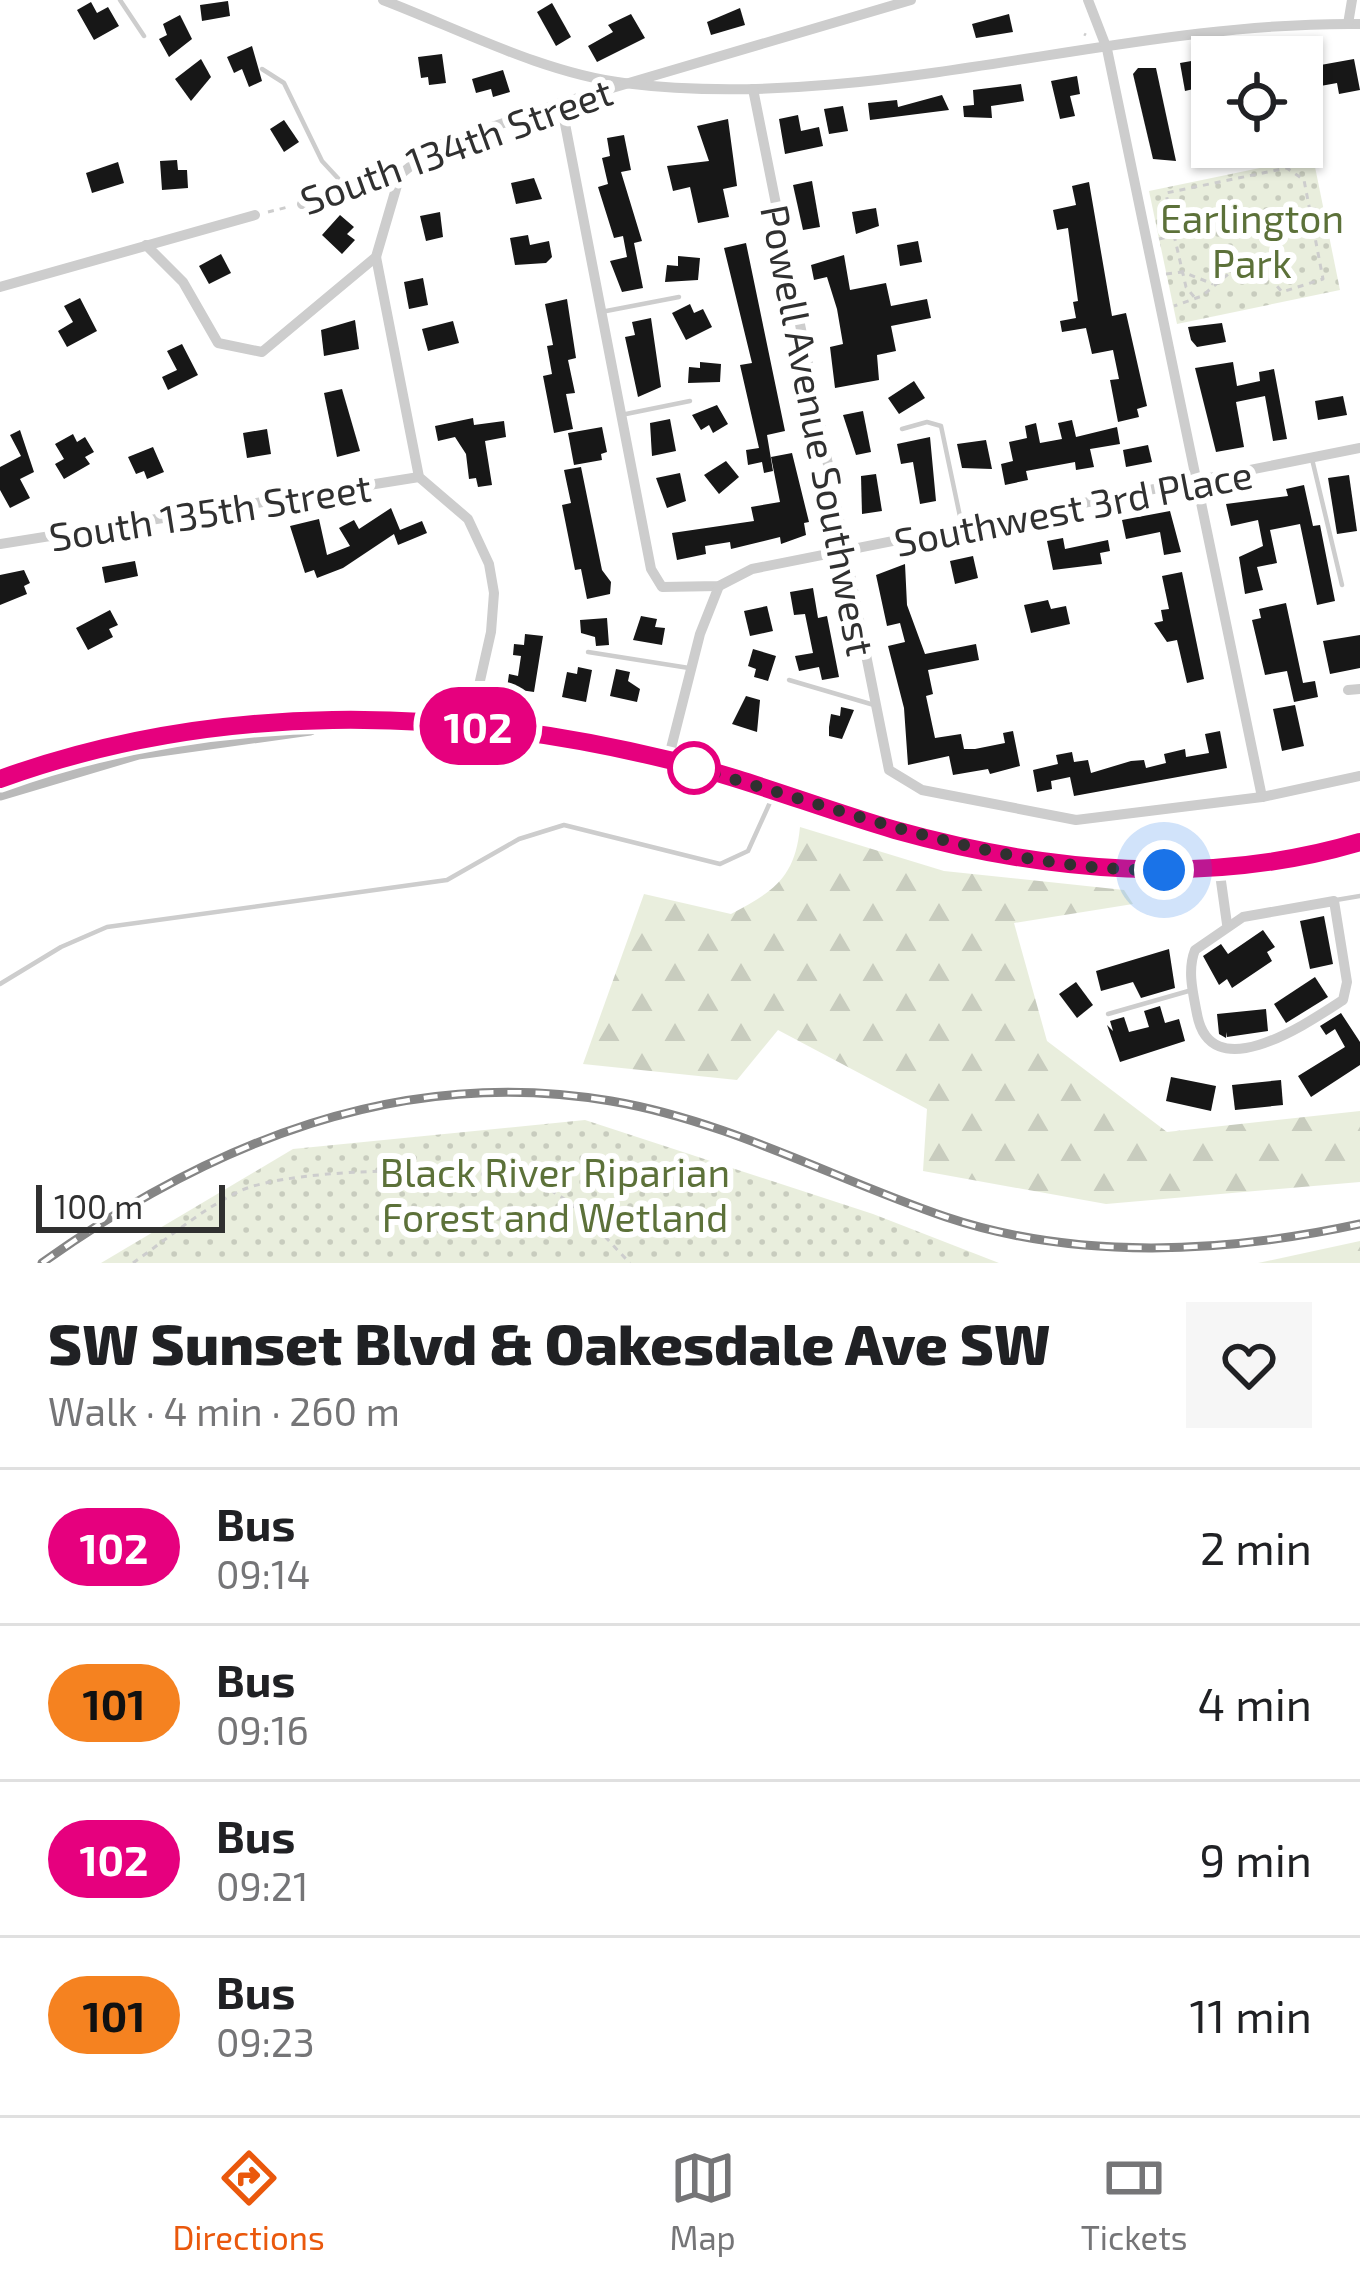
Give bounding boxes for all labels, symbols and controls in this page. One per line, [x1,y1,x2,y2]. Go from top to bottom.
map controls [1191,36,1323,168]
button: locate [1191,36,1323,168]
street label: South 134th Street [294,67,618,223]
park label: Earlington Park [1160,194,1344,286]
street label: Powell Avenue Southwest [752,200,886,660]
street label: Southwest 3rd Place [890,449,1256,565]
street label: South 135th Street [46,462,374,560]
line badge: 102 [409,687,547,765]
text: 102 [443,701,513,751]
unlabelled marker [669,743,719,793]
your location [1134,840,1194,900]
park label: Black River Riparian Forest and Wetland [380,1148,730,1240]
scale bar [36,1179,225,1232]
text: 100 m [54,1186,143,1226]
button: heart [1186,1302,1312,1428]
text: SW Sunset Blvd & Oakesdale Ave SW [48,1308,1050,1376]
text: Walk · 4 min · 260 m [48,1387,400,1434]
text: Bus [216,1496,295,1550]
text: 2 min [1200,1520,1312,1574]
text: 102 [79,1522,149,1572]
text: 09:14 [216,1550,311,1597]
text: Bus [216,1652,295,1706]
text: 4 min [1198,1676,1312,1730]
text: 101 [83,1678,145,1728]
text: 09:16 [216,1706,309,1753]
text: Bus [216,1808,295,1862]
text: 9 min [1199,1832,1312,1886]
text: 102 [79,1834,149,1884]
text: 09:21 [216,1862,308,1909]
text: Bus [216,1964,295,2018]
text: 11 min [1189,1988,1312,2042]
text: 101 [83,1990,145,2040]
text: 09:23 [216,2018,315,2065]
tab: Directions [172,2145,325,2257]
tab: Map [670,2145,736,2257]
tab: Tickets [1081,2145,1188,2257]

